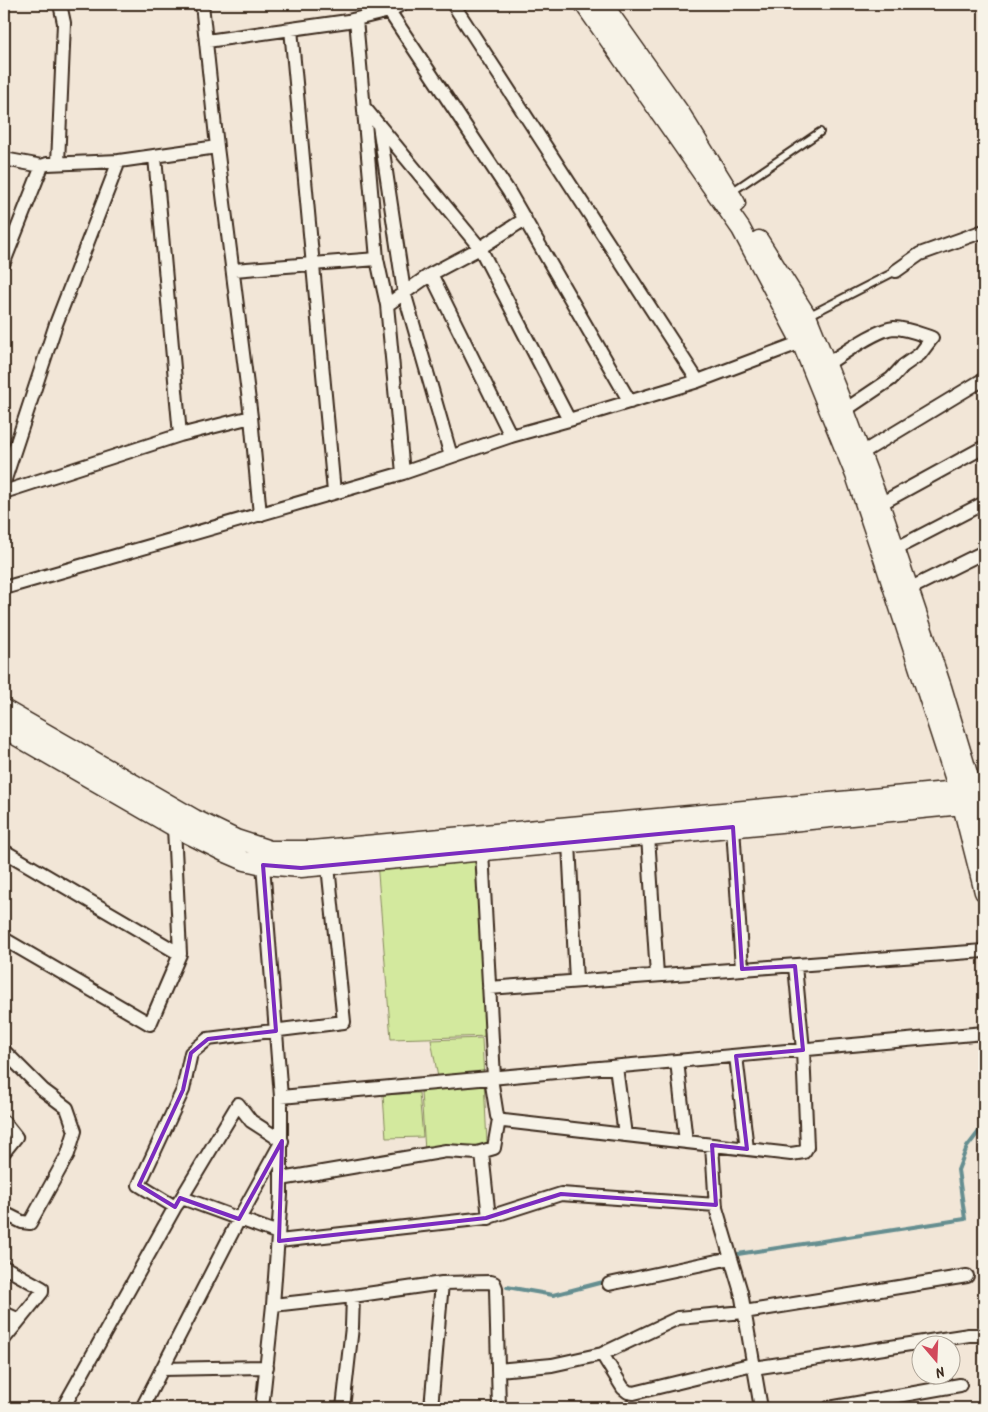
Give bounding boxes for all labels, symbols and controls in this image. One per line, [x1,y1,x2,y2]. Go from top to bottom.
north arrow [910,1334,960,1384]
text: N [932,1360,948,1383]

